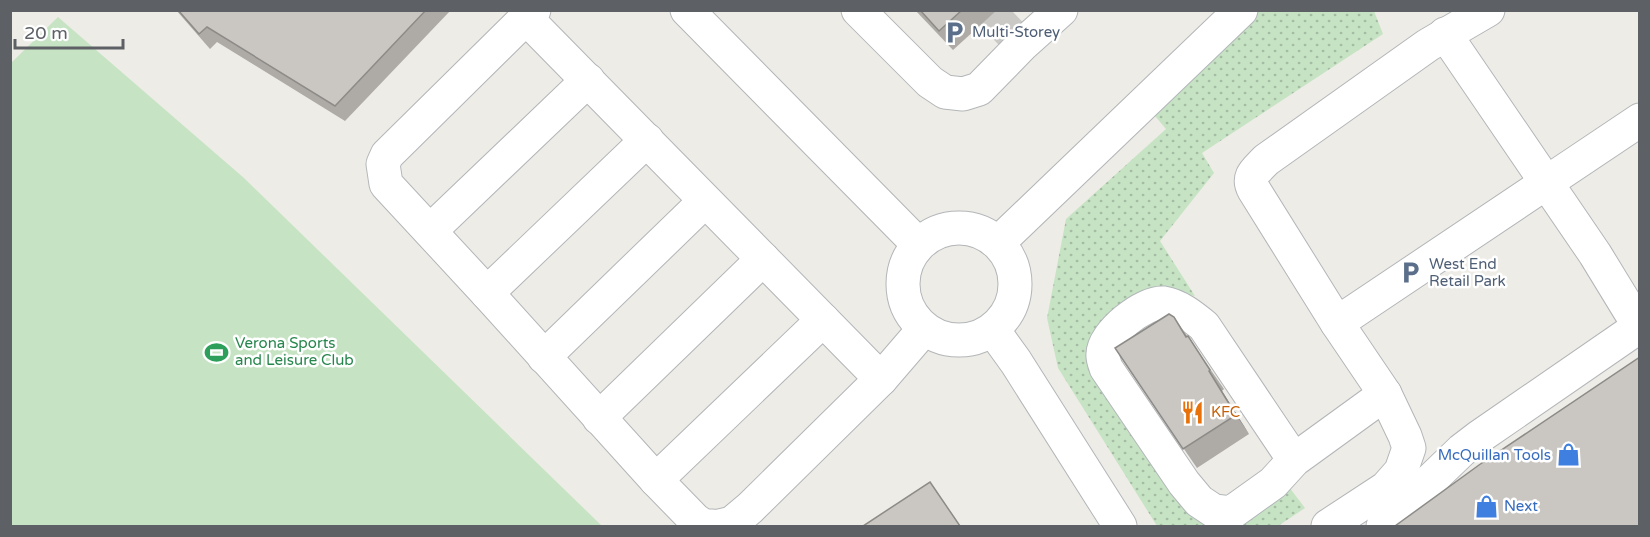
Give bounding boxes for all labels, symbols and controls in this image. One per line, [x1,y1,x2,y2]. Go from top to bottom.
scale bar [15,12,123,50]
parking icon: Multi-Storey [941,19,967,45]
text: 20 m [24,22,68,44]
place label: Multi-Storey [972,23,1060,41]
place label: West End Retail Park [1429,255,1506,290]
parking icon: West End Retail Park [1398,260,1424,286]
place label: Verona Sports and Leisure Club [235,334,354,369]
sports icon: Verona Sports and Leisure Club [204,339,230,365]
restaurant icon: KFC [1180,399,1206,425]
place label: KFC [1211,403,1240,421]
shop icon: McQuillan Tools [1556,442,1582,468]
place label: McQuillan Tools [1438,446,1551,464]
shop icon: Next [1473,493,1499,519]
place label: Next [1504,497,1538,515]

